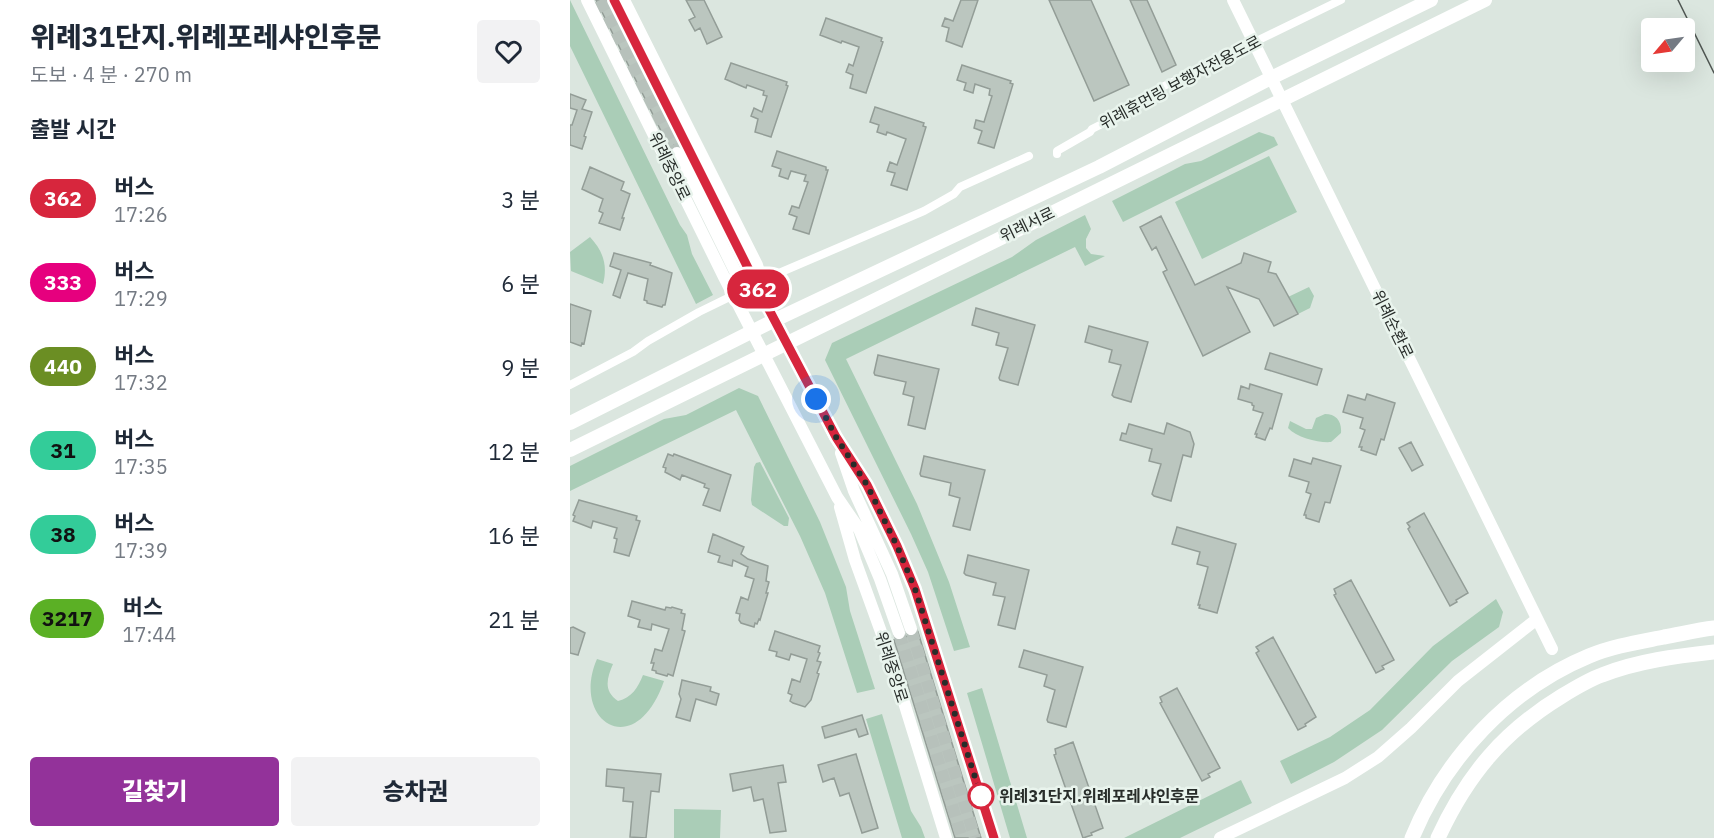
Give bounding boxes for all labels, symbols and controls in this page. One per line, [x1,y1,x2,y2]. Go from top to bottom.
text: 위례31단지.위례포레샤인후문 [30,18,381,55]
north arrow [1641,18,1695,72]
map controls [1641,18,1695,72]
button: heart [477,20,540,83]
street label: 위례휴먼링 보행자전용도로 [1096,31,1265,133]
text: 도보 · 4 분 · 270 m [30,61,192,88]
text: 출발 시간 [30,114,116,143]
street label: 위례중앙로 [645,129,695,204]
text: 버스 [114,172,154,201]
text: 362 [44,184,82,212]
text: 3 분 [501,185,540,214]
text: 17:26 [114,201,168,228]
street label: 위례서로 [996,202,1058,246]
text: 버스 [114,256,154,285]
text: 333 [44,268,82,296]
text: 6 분 [501,269,540,298]
line badge: 362 [724,270,792,308]
text: 362 [739,275,777,303]
text: 17:29 [114,285,168,312]
street label: 위례순환로 [1368,287,1418,362]
text: 버스 [114,340,154,369]
text: 440 [44,352,82,380]
text: 9 분 [501,353,540,382]
text: 17:32 [114,369,168,396]
your location [801,384,831,414]
text: 버스 [114,424,154,453]
text: 31 [50,436,76,464]
text: 12 분 [488,437,540,466]
text: 17:35 [114,453,168,480]
text: 버스 [114,508,154,537]
text: 38 [50,520,76,548]
text: 16 분 [488,521,540,550]
text: 17:39 [114,537,168,564]
text: 버스 [122,592,163,621]
text: 3217 [42,604,92,632]
text: 21 분 [488,605,540,634]
text: 17:44 [122,621,176,648]
street label: 위례중앙로 [871,629,913,705]
button: 길찾기 [30,757,279,826]
button: 승차권 [291,757,540,826]
marker: 위례31단지.위례포레샤인후문 [968,783,994,809]
place label: 위례31단지.위례포레샤인후문 [999,786,1200,806]

